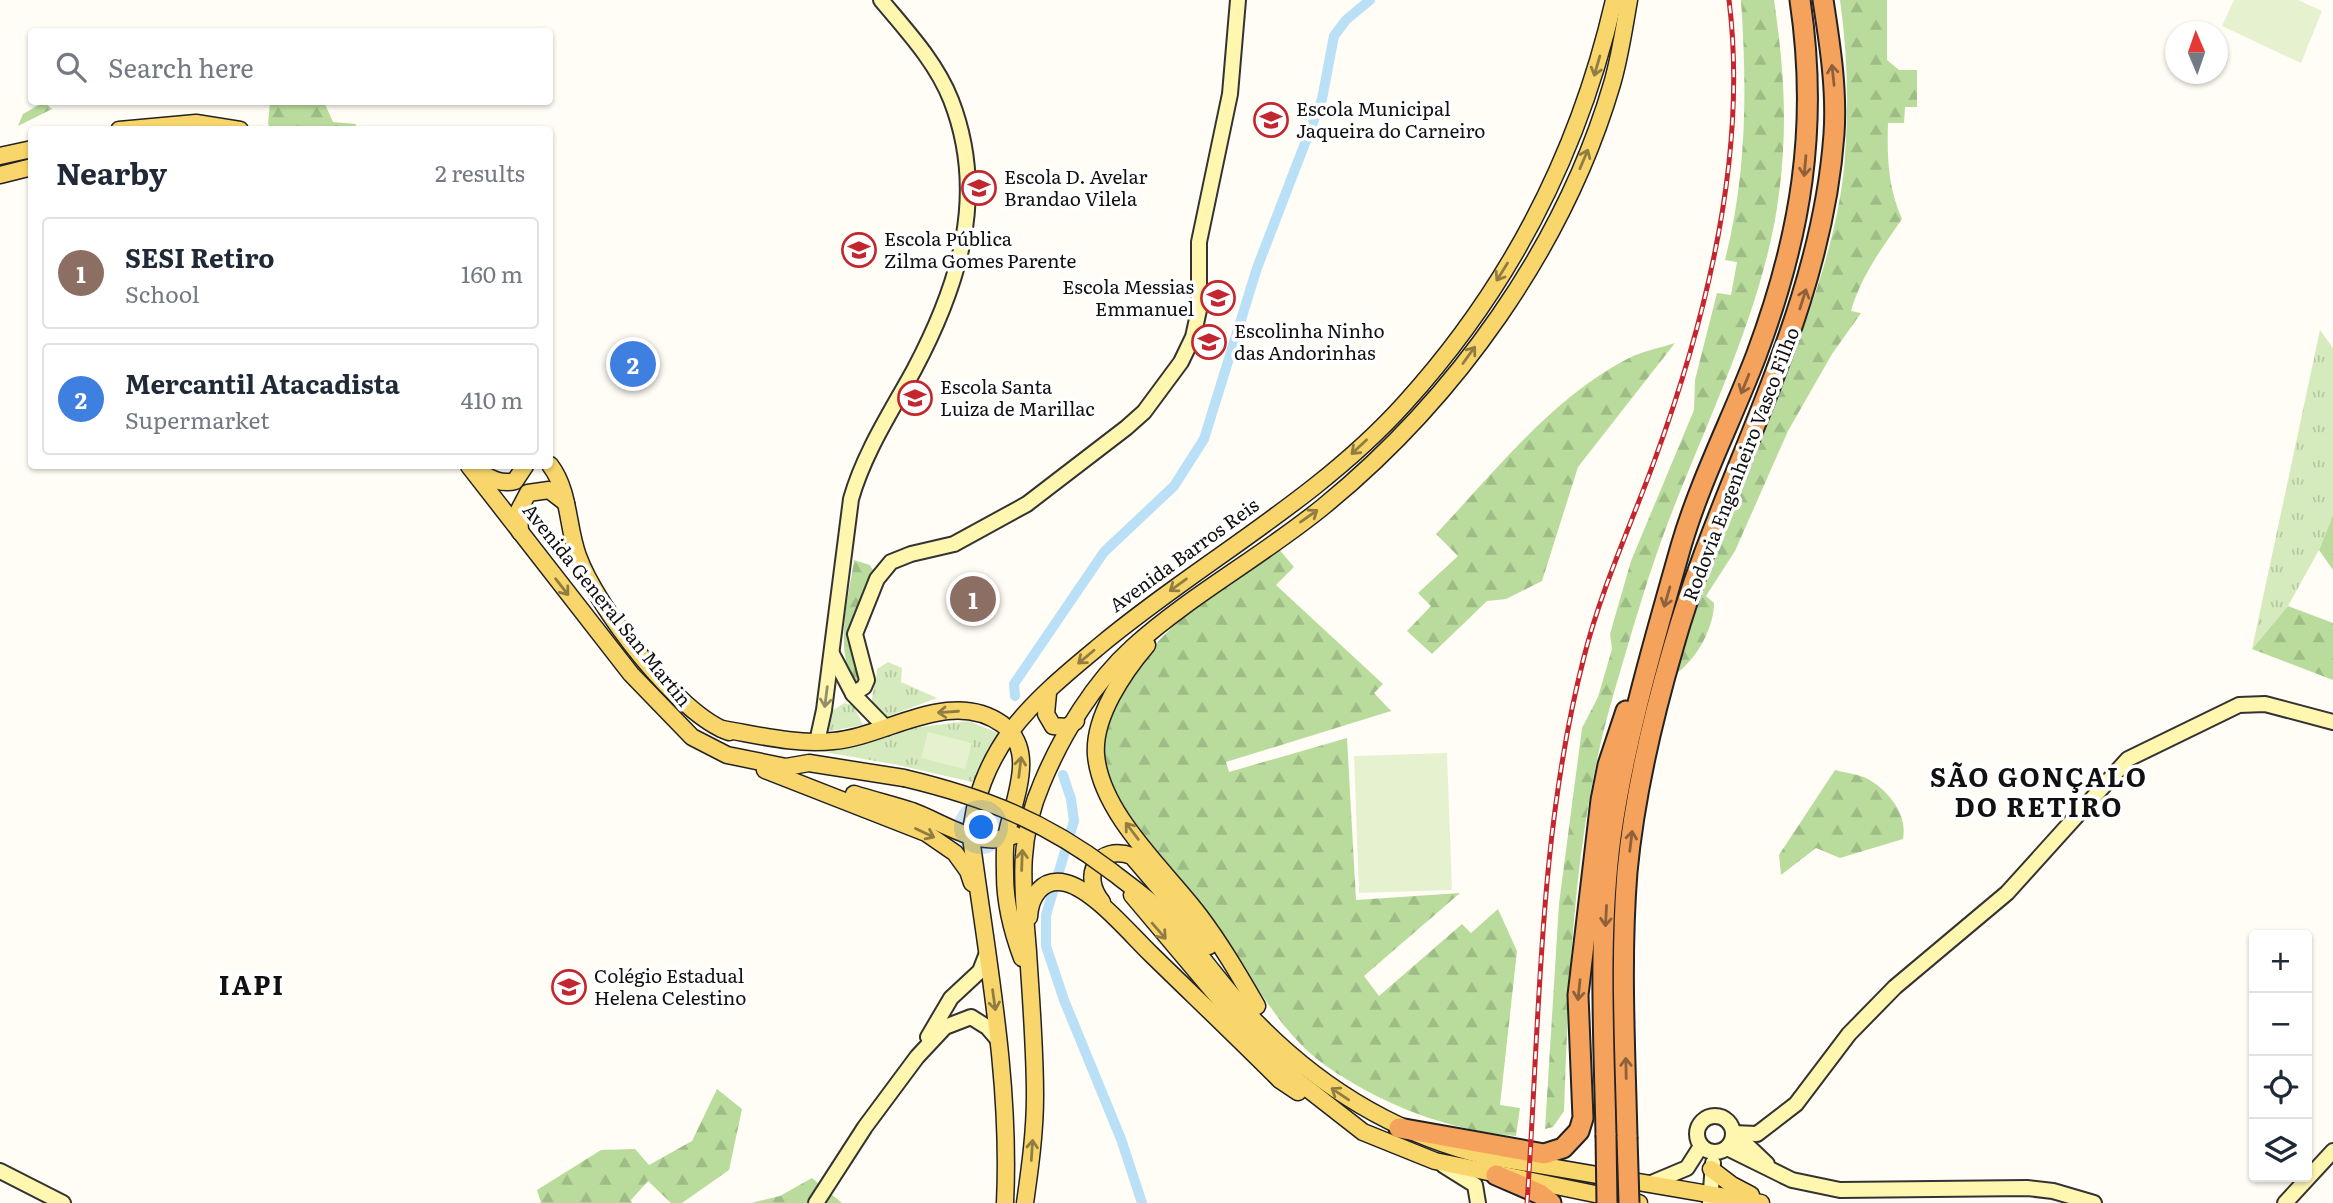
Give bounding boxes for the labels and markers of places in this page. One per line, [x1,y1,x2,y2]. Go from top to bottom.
place label: Escola Municipal Jaqueira do Carneiro [1296,94,1486,144]
school or university icon: Escola Municipal Jaqueira do Carneiro [1252,101,1290,139]
place label: Escola D. Avelar Brandao Vilela [1004,162,1147,212]
school or university icon: Escola D. Avelar Brandao Vilela [960,169,998,207]
place label: Escola Pública Zilma Gomes Parente [884,224,1077,274]
school or university icon: Escola Pública Zilma Gomes Parente [840,231,878,269]
place label: Escola Messias Emmanuel [1062,272,1194,322]
school or university icon: Escola Messias Emmanuel [1199,279,1237,317]
place label: Escolinha Ninho das Andorinhas [1234,316,1385,366]
school or university icon: Escolinha Ninho das Andorinhas [1190,323,1228,361]
pin: 2 [610,338,656,390]
place label: Escola Santa Luiza de Marillac [940,372,1095,422]
school or university icon: Escola Santa Luiza de Marillac [896,379,934,417]
pin: 1 [950,573,996,625]
place label: Colégio Estadual Helena Celestino [594,961,746,1011]
school or university icon: Colégio Estadual Helena Celestino [550,968,588,1006]

